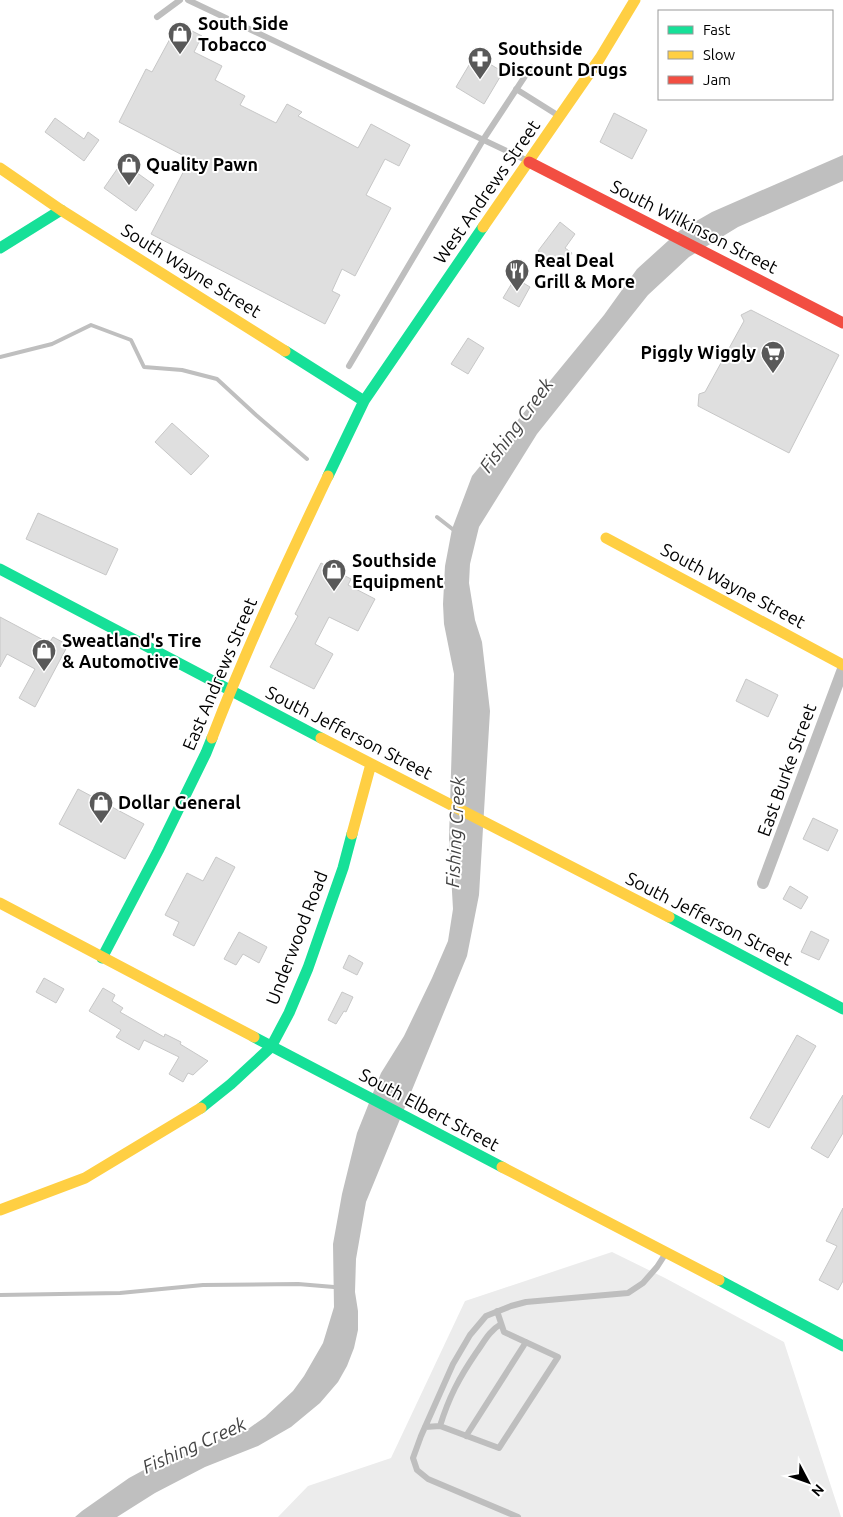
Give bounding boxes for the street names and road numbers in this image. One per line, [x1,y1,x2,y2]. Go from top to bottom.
street label: West Andrews Street [429,116,543,267]
street label: South Wilkinson Street [608,175,781,277]
street label: South Wayne Street [118,219,265,321]
street label: South Wayne Street [658,539,809,632]
street label: East Andrews Street [178,594,260,753]
street label: South Jefferson Street [263,681,436,783]
street label: East Burke Street [753,700,819,839]
street label: South Jefferson Street [623,867,796,969]
street label: Underwood Road [261,868,331,1007]
street label: South Elbert Street [356,1064,503,1154]

